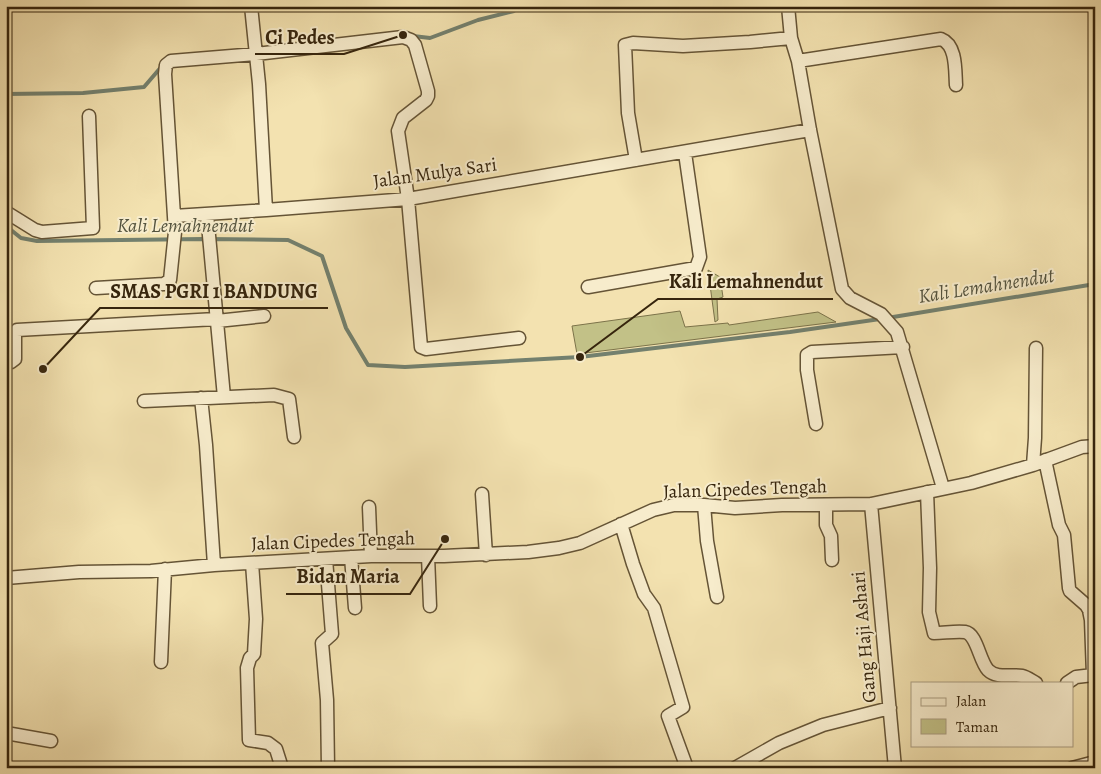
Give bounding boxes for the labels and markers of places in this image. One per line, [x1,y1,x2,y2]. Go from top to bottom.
callout: Ci Pedes [255,19,344,54]
callout: Kali Lemahnendut [658,264,833,299]
callout: SMAS PGRI 1 BANDUNG [100,273,328,308]
callout: Bidan Maria [286,559,410,594]

